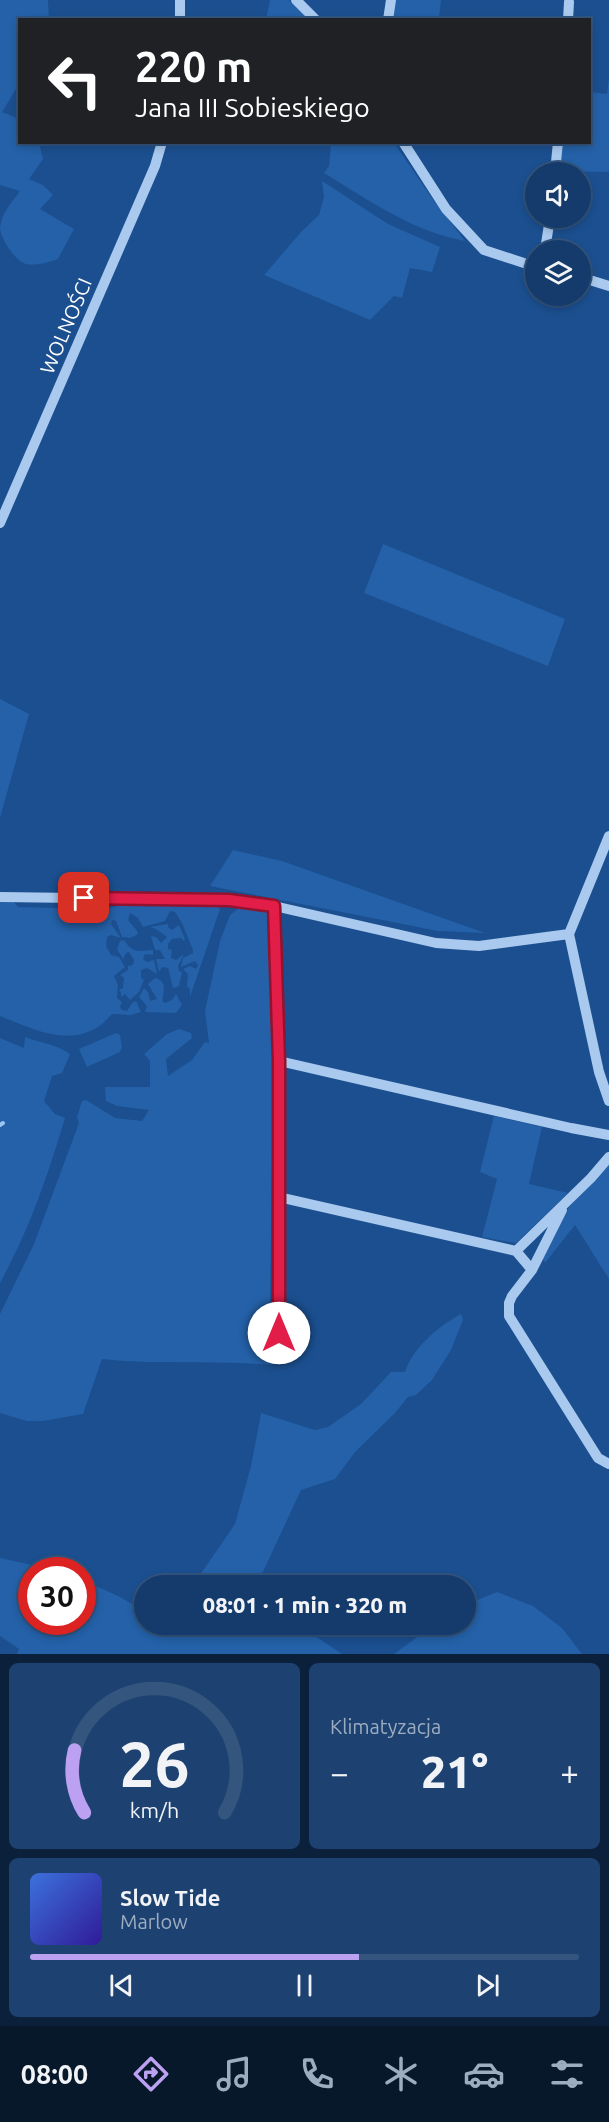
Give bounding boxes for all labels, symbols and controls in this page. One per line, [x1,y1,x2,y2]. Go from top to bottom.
icon: left [36,42,114,120]
text: 220 m [135,43,252,90]
text: Jana III Sobieskiego [135,92,370,122]
map controls [525,162,591,306]
button: sound [525,162,591,228]
button: layers [525,240,591,306]
street label: WOLNOŚCI [35,274,96,377]
pin [58,872,109,923]
icon: arrive [67,881,100,914]
position arrow [247,1301,311,1365]
speed limit sign: 30 [18,1557,96,1635]
text: 08:01 · 1 min · 320 m [203,1592,407,1617]
text: Klimatyzacja [330,1715,441,1738]
text: 26 [119,1729,190,1799]
text: 21° [421,1746,488,1797]
text: − [330,1754,349,1791]
text: + [560,1754,579,1791]
text: km/h [130,1798,179,1822]
text: Slow Tide [120,1885,220,1910]
text: Marlow [120,1910,188,1933]
icon: previous [105,1969,138,2002]
icon: pause [288,1969,321,2002]
icon: next [471,1969,504,2002]
icon: directions [130,2053,172,2095]
icon: music [213,2053,255,2095]
icon: phone [296,2053,338,2095]
icon: climate [380,2053,422,2095]
icon: car [463,2053,505,2095]
icon: filters [546,2053,588,2095]
text: 08:00 [21,2059,88,2089]

